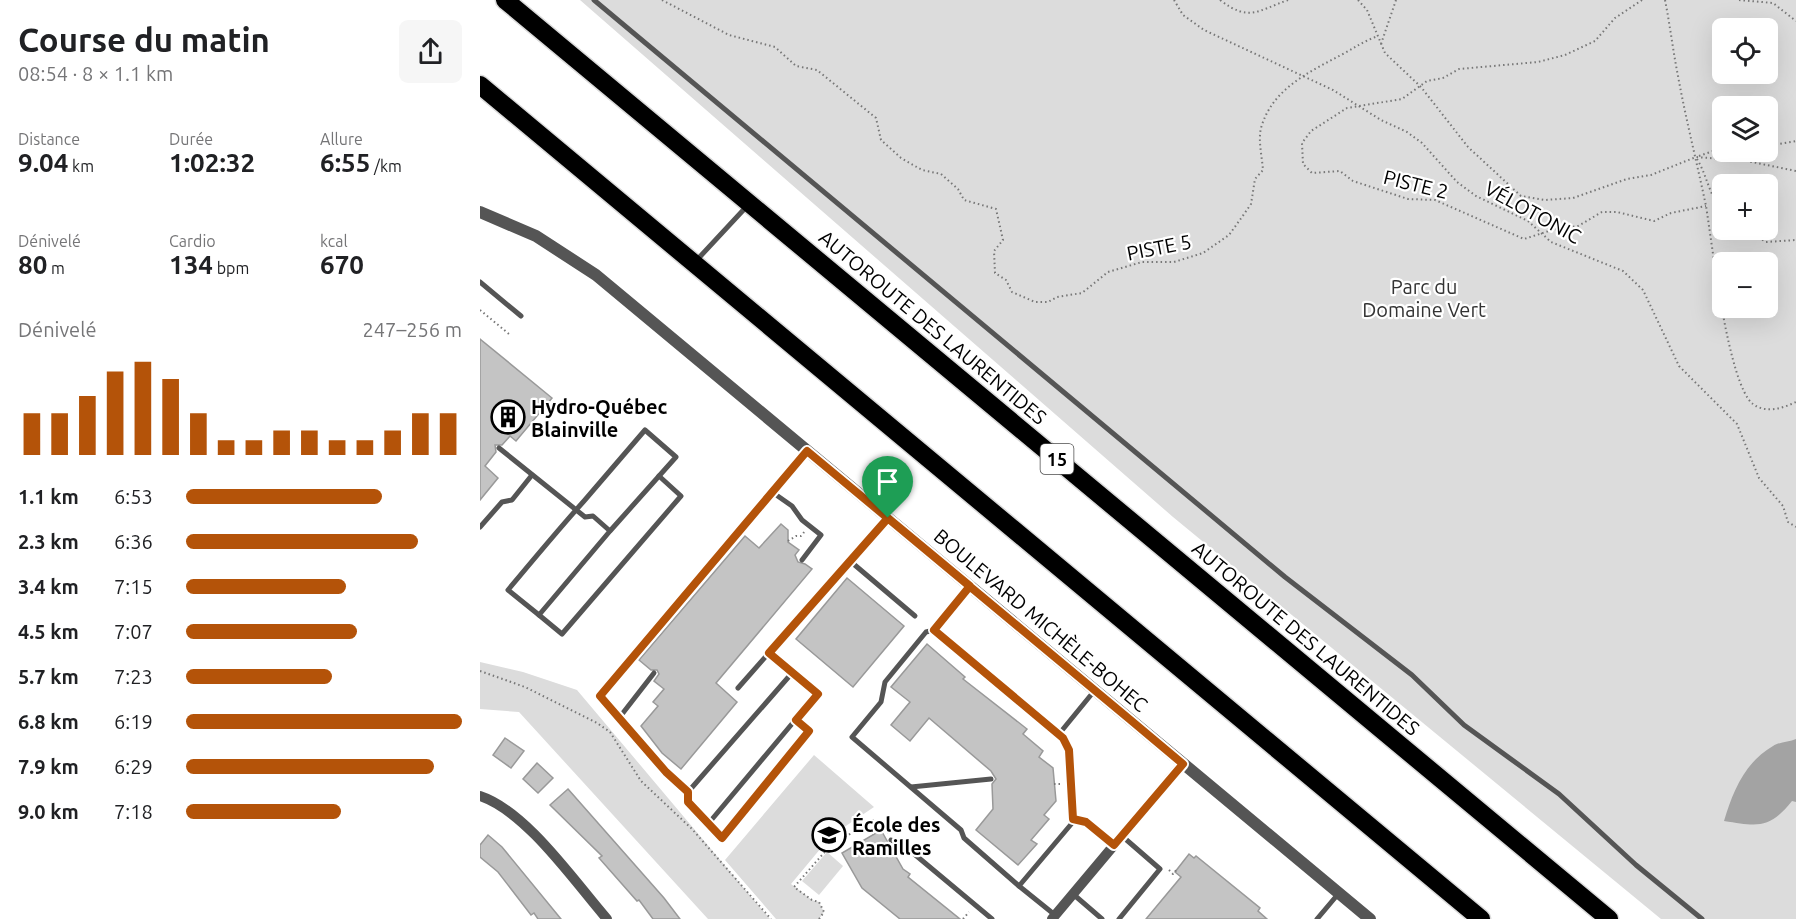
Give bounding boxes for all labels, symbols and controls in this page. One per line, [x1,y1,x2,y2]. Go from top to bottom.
map controls [1712,18,1778,318]
button: locate [1712,18,1778,84]
button: share [399,20,462,83]
text: Course du matin [18,21,270,58]
text: 08:54 · 8 × 1.1 km [18,62,173,85]
button: layers [1712,96,1778,162]
text: Distance [18,130,80,148]
text: Durée [169,130,213,148]
text: Allure [320,130,363,148]
text: 9.04 [18,148,68,177]
text: 1:02:32 [169,148,255,177]
text: 6:55 [320,148,370,177]
text: km [68,157,94,175]
text: /km [370,157,402,175]
street label: PISTE 2 [1381,165,1451,203]
button: + [1712,174,1778,240]
street label: VÉLOTONIC [1481,176,1585,248]
street label: AUTOROUTE DES LAURENTIDES [815,225,1051,429]
street label: PISTE 5 [1125,229,1193,265]
text: Dénivelé [18,232,81,250]
text: Cardio [169,232,216,250]
text: kcal [320,232,348,250]
text: 80 [18,250,47,279]
text: 134 [169,250,213,279]
text: 670 [320,250,364,279]
button: − [1712,252,1778,318]
text: m [47,259,65,277]
text: bpm [213,259,249,277]
park label: Parc du Domaine Vert [1362,275,1486,321]
text: Dénivelé [18,318,96,341]
text: 247–256 m [363,318,462,341]
place label: Hydro-Québec Blainville [531,395,667,441]
building icon: Hydro-Québec Blainville [490,399,526,435]
road number: 15 [1040,444,1074,474]
pin [862,456,913,518]
icon: arrive [871,465,904,498]
text: 1.1 km [18,485,79,508]
text: 6:53 [114,485,153,508]
street label: BOULEVARD MICHÈLE-BOHEC [930,524,1152,716]
text: 2.3 km [18,530,79,553]
text: 6:36 [114,530,153,553]
street label: AUTOROUTE DES LAURENTIDES [1188,536,1424,740]
text: 3.4 km [18,575,79,598]
text: 7:15 [114,575,153,598]
text: 4.5 km [18,620,79,643]
text: 7:07 [114,620,153,643]
text: 5.7 km [18,665,79,688]
text: 7:23 [114,665,153,688]
text: 6.8 km [18,710,79,733]
text: 6:19 [114,710,153,733]
text: 7.9 km [18,755,79,778]
text: 6:29 [114,755,153,778]
text: 9.0 km [18,800,79,823]
text: 7:18 [114,800,153,823]
place label: École des Ramilles [852,812,940,859]
school or university icon: École des Ramilles [811,817,847,853]

